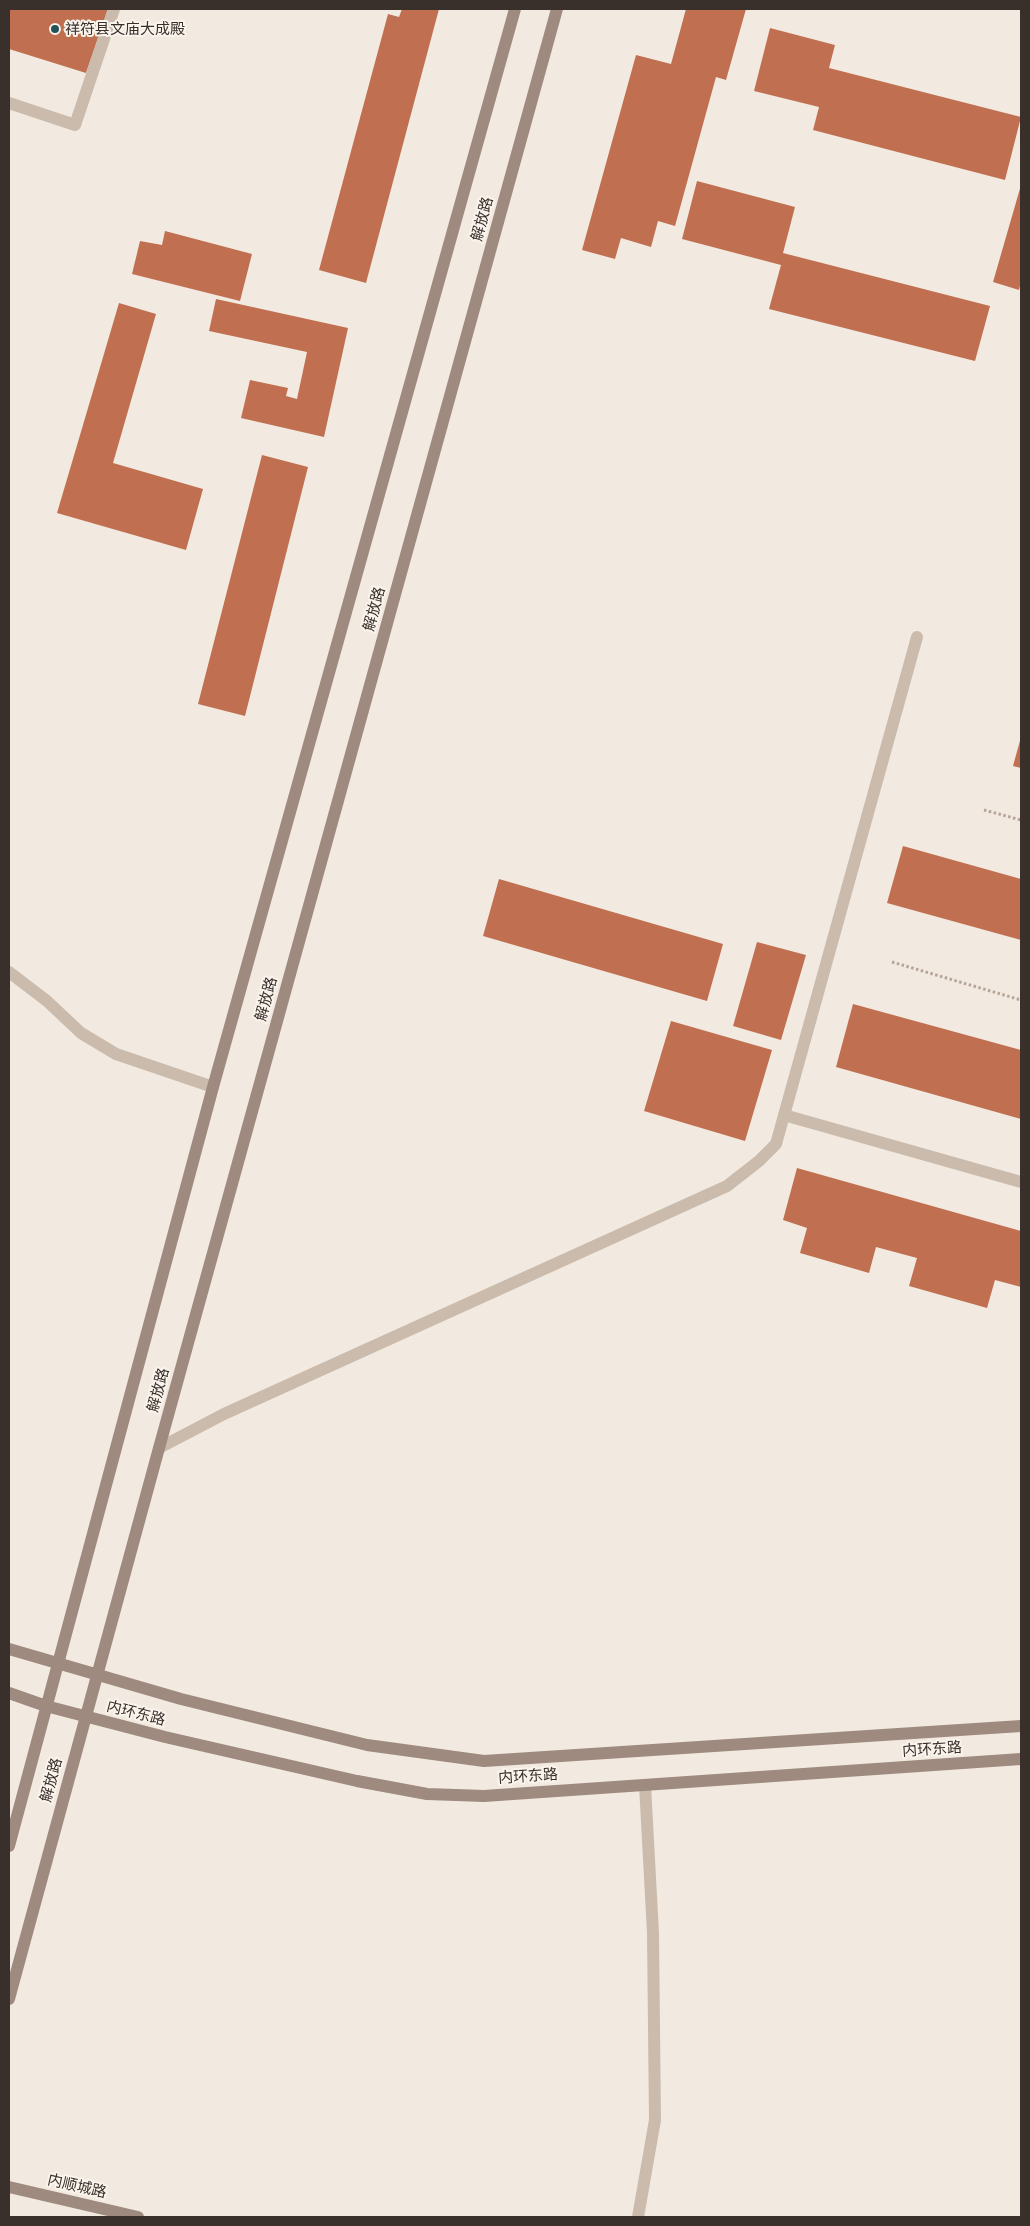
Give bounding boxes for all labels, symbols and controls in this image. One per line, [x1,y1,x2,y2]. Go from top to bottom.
place label: 祥符县文庙大成殿 [65,20,185,38]
marker: 祥符县文庙大成殿 [49,23,61,35]
street label: 解放路 [467,195,497,243]
street label: 解放路 [359,585,389,633]
street label: 解放路 [251,975,281,1023]
street label: 解放路 [143,1366,173,1414]
street label: 内环东路 [105,1697,167,1729]
street label: 内环东路 [901,1738,963,1760]
street label: 解放路 [36,1756,66,1804]
street label: 内环东路 [497,1765,559,1787]
street label: 内顺城路 [46,2170,108,2202]

